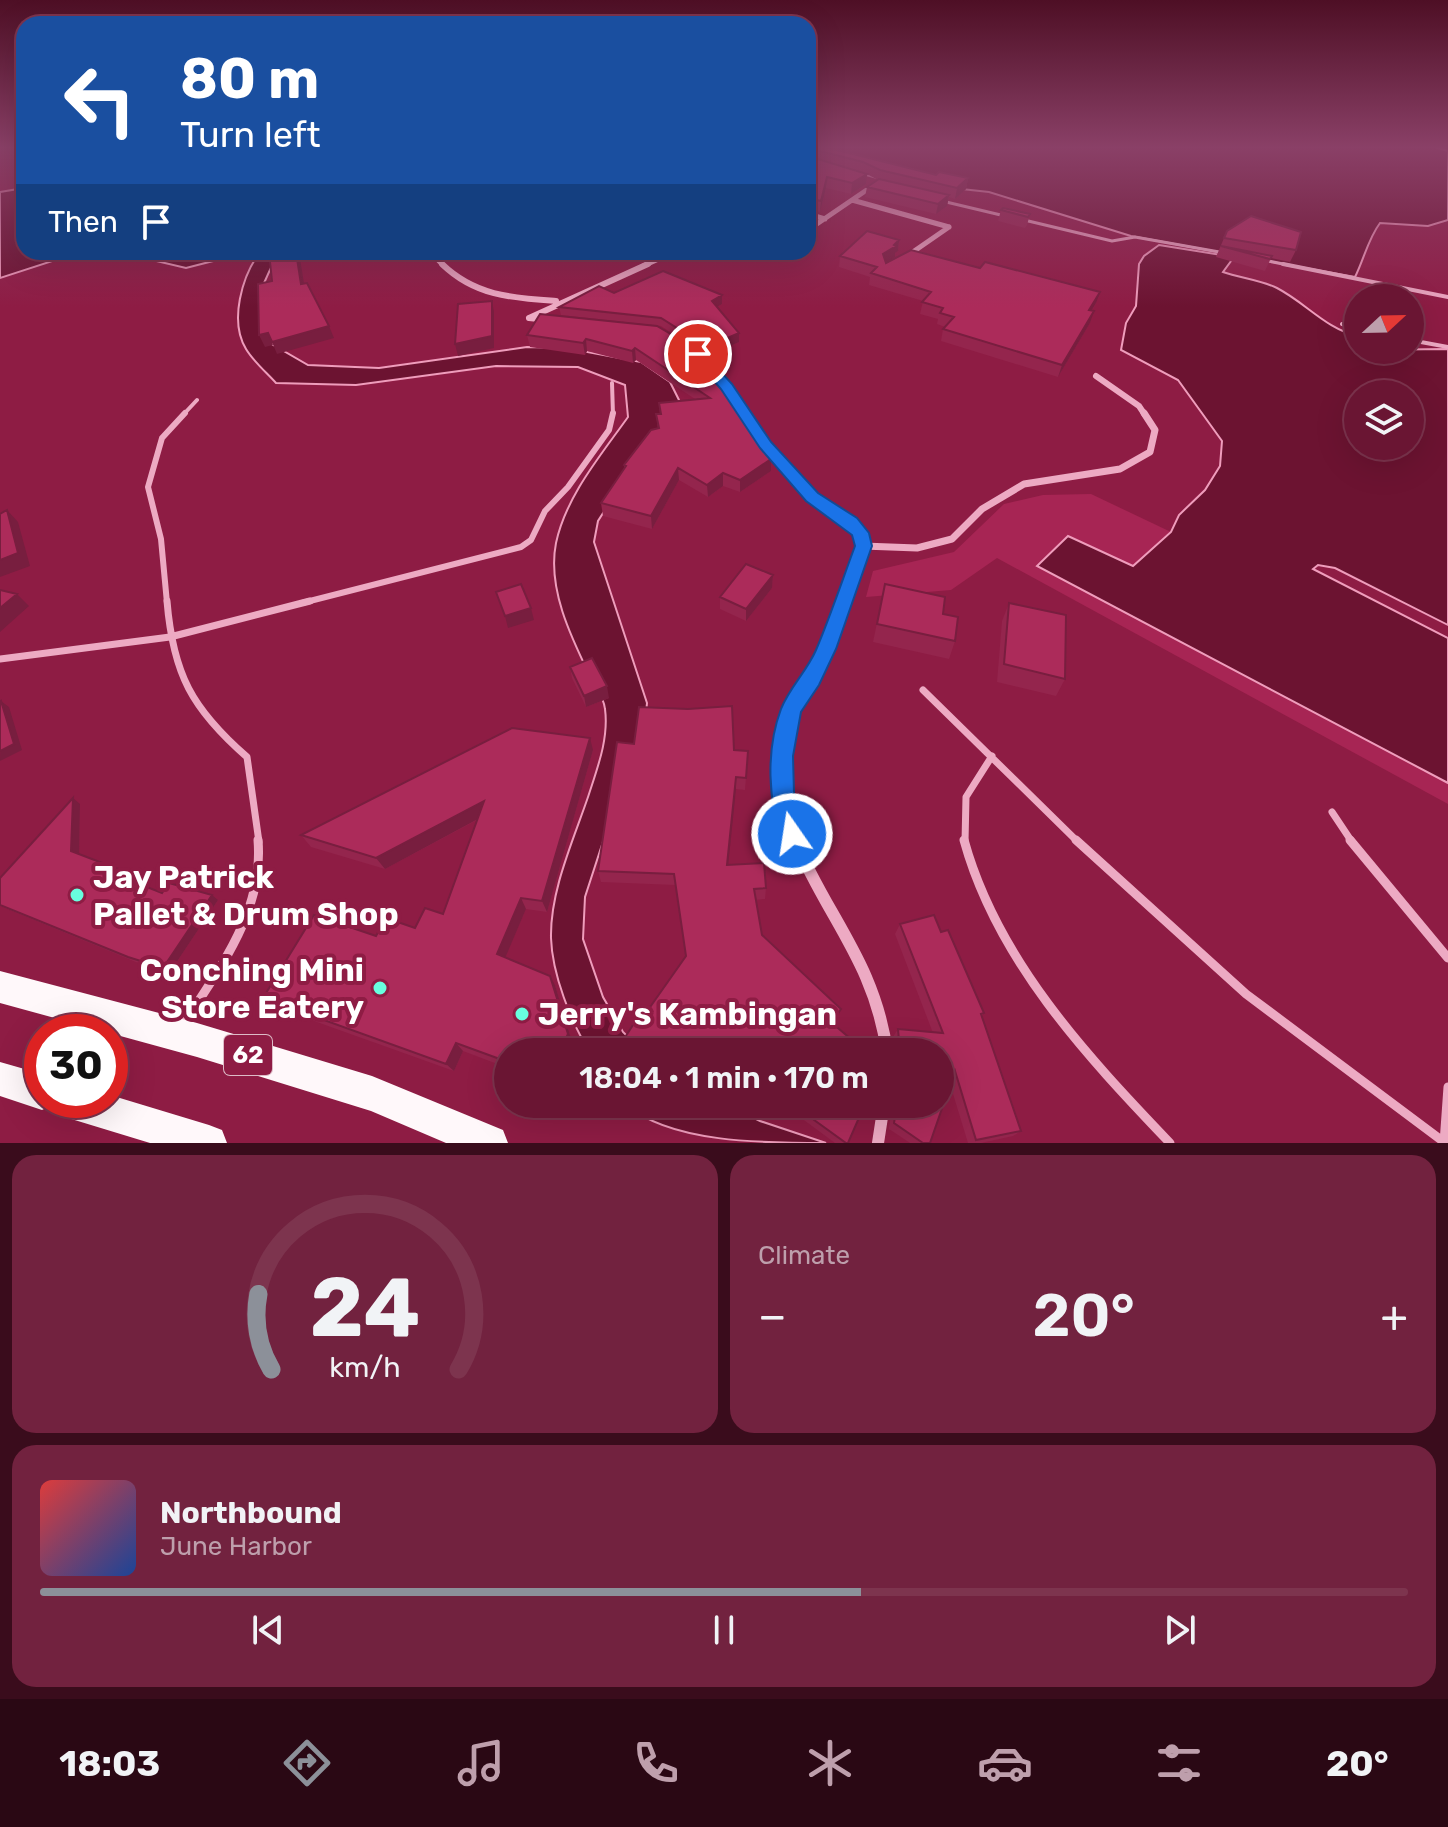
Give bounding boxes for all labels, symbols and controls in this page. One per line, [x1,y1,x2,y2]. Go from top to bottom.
text: 80 m [180,46,319,112]
icon: left [48,48,152,152]
text: Turn left [180,113,321,156]
icon: arrive [134,200,178,244]
text: Then [48,204,118,240]
north arrow [1344,284,1424,364]
map controls [1344,284,1424,460]
pin [664,320,732,388]
icon: arrive [676,332,720,376]
button: layers [1344,380,1424,460]
position arrow [750,792,834,876]
place label: Jay Patrick Pallet & Drum Shop [93,858,399,933]
marker: Jay Patrick Pallet & Drum Shop [68,886,86,904]
place label: Conching Mini Store Eatery [140,951,364,1026]
marker: Conching Mini Store Eatery [371,979,389,997]
place label: Jerry's Kambingan [538,995,837,1033]
marker: Jerry's Kambingan [513,1005,531,1023]
speed limit sign: 30 [24,1014,128,1118]
road number: 62 [224,1035,272,1075]
text: 18:04 · 1 min · 170 m [579,1060,869,1096]
text: Climate [758,1240,850,1271]
text: 24 [310,1258,420,1357]
text: 20° [1032,1280,1135,1351]
text: − [758,1290,787,1342]
text: + [1381,1290,1408,1342]
text: km/h [329,1350,401,1384]
text: Northbound [160,1495,342,1531]
text: June Harbor [160,1531,312,1562]
icon: previous [246,1608,290,1652]
icon: pause [702,1608,746,1652]
icon: next [1158,1608,1202,1652]
icon: directions [279,1735,335,1791]
icon: music [453,1735,509,1791]
icon: phone [628,1735,684,1791]
icon: climate [802,1735,858,1791]
icon: car [977,1735,1033,1791]
icon: filters [1151,1735,1207,1791]
text: 18:03 [59,1742,160,1785]
text: 20° [1326,1742,1389,1785]

